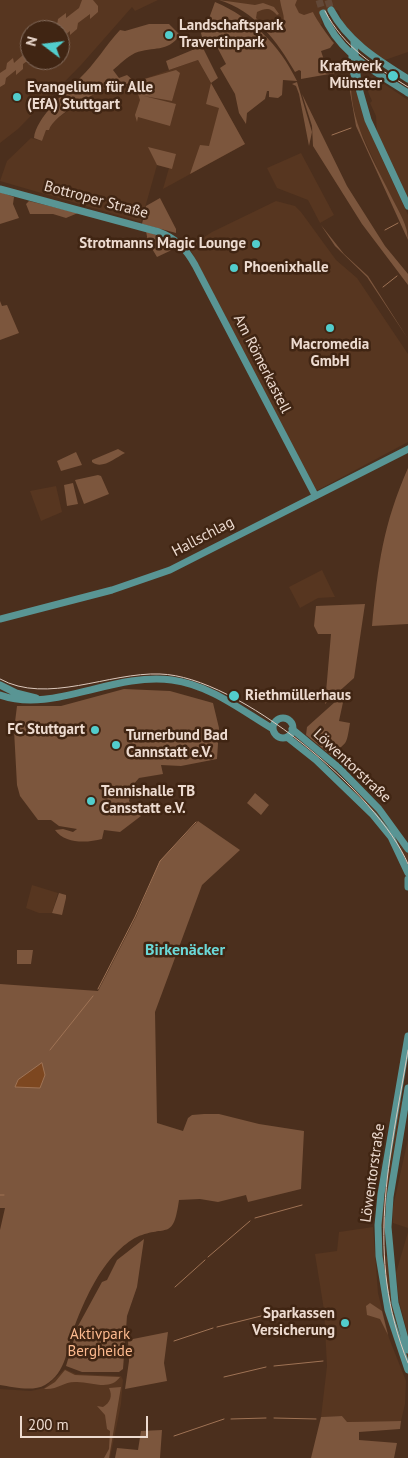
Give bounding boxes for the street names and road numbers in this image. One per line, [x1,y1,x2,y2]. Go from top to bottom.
street label: Bottroper Straße [42,177,150,223]
street label: Am Römerkastell [229,312,295,416]
street label: Hallschlag [169,513,237,561]
street label: Löwentorstraße [309,725,395,807]
street label: Löwentorstraße [357,1122,389,1224]

